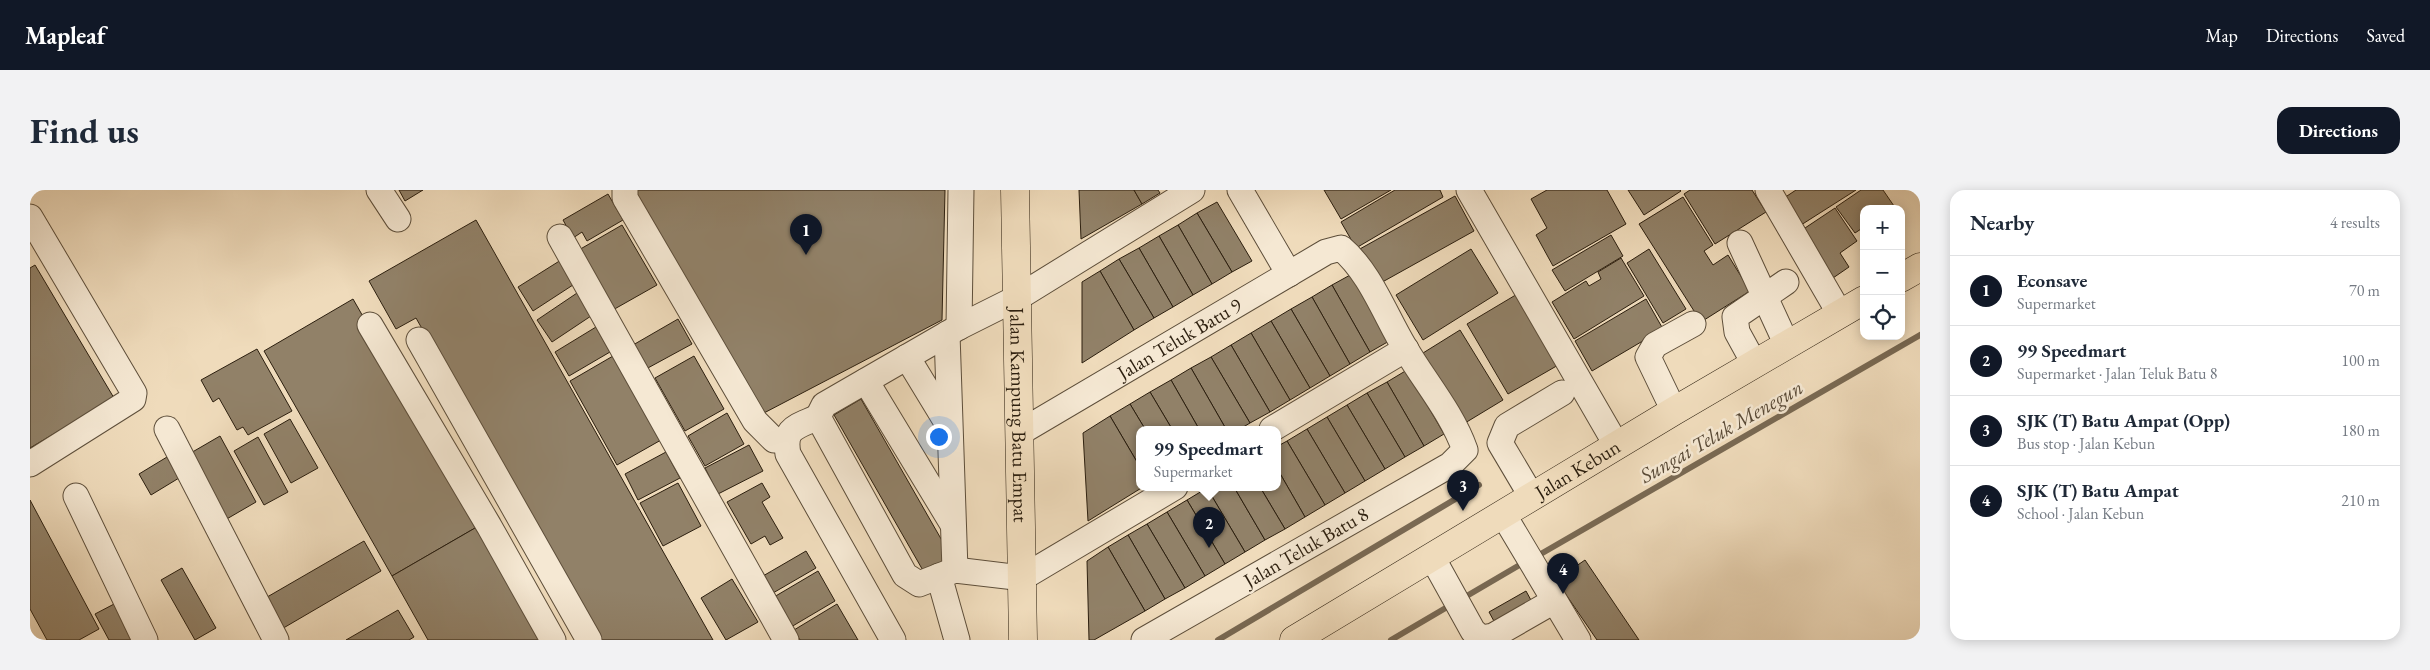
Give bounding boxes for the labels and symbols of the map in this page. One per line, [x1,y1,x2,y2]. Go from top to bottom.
pin: 1 [790,214,822,255]
street label: Jalan Teluk Batu 9 [1111,292,1247,386]
street label: Jalan Kampung Batu Empat [1004,305,1034,523]
water label: Sungai Teluk Menegun [1634,373,1808,489]
your location [926,424,952,450]
street label: Jalan Kebun [1528,433,1625,506]
pin: 3 [1447,470,1479,511]
street label: Jalan Teluk Batu 8 [1237,501,1373,594]
pin: 2 [1193,507,1225,548]
pin: 4 [1547,553,1579,594]

